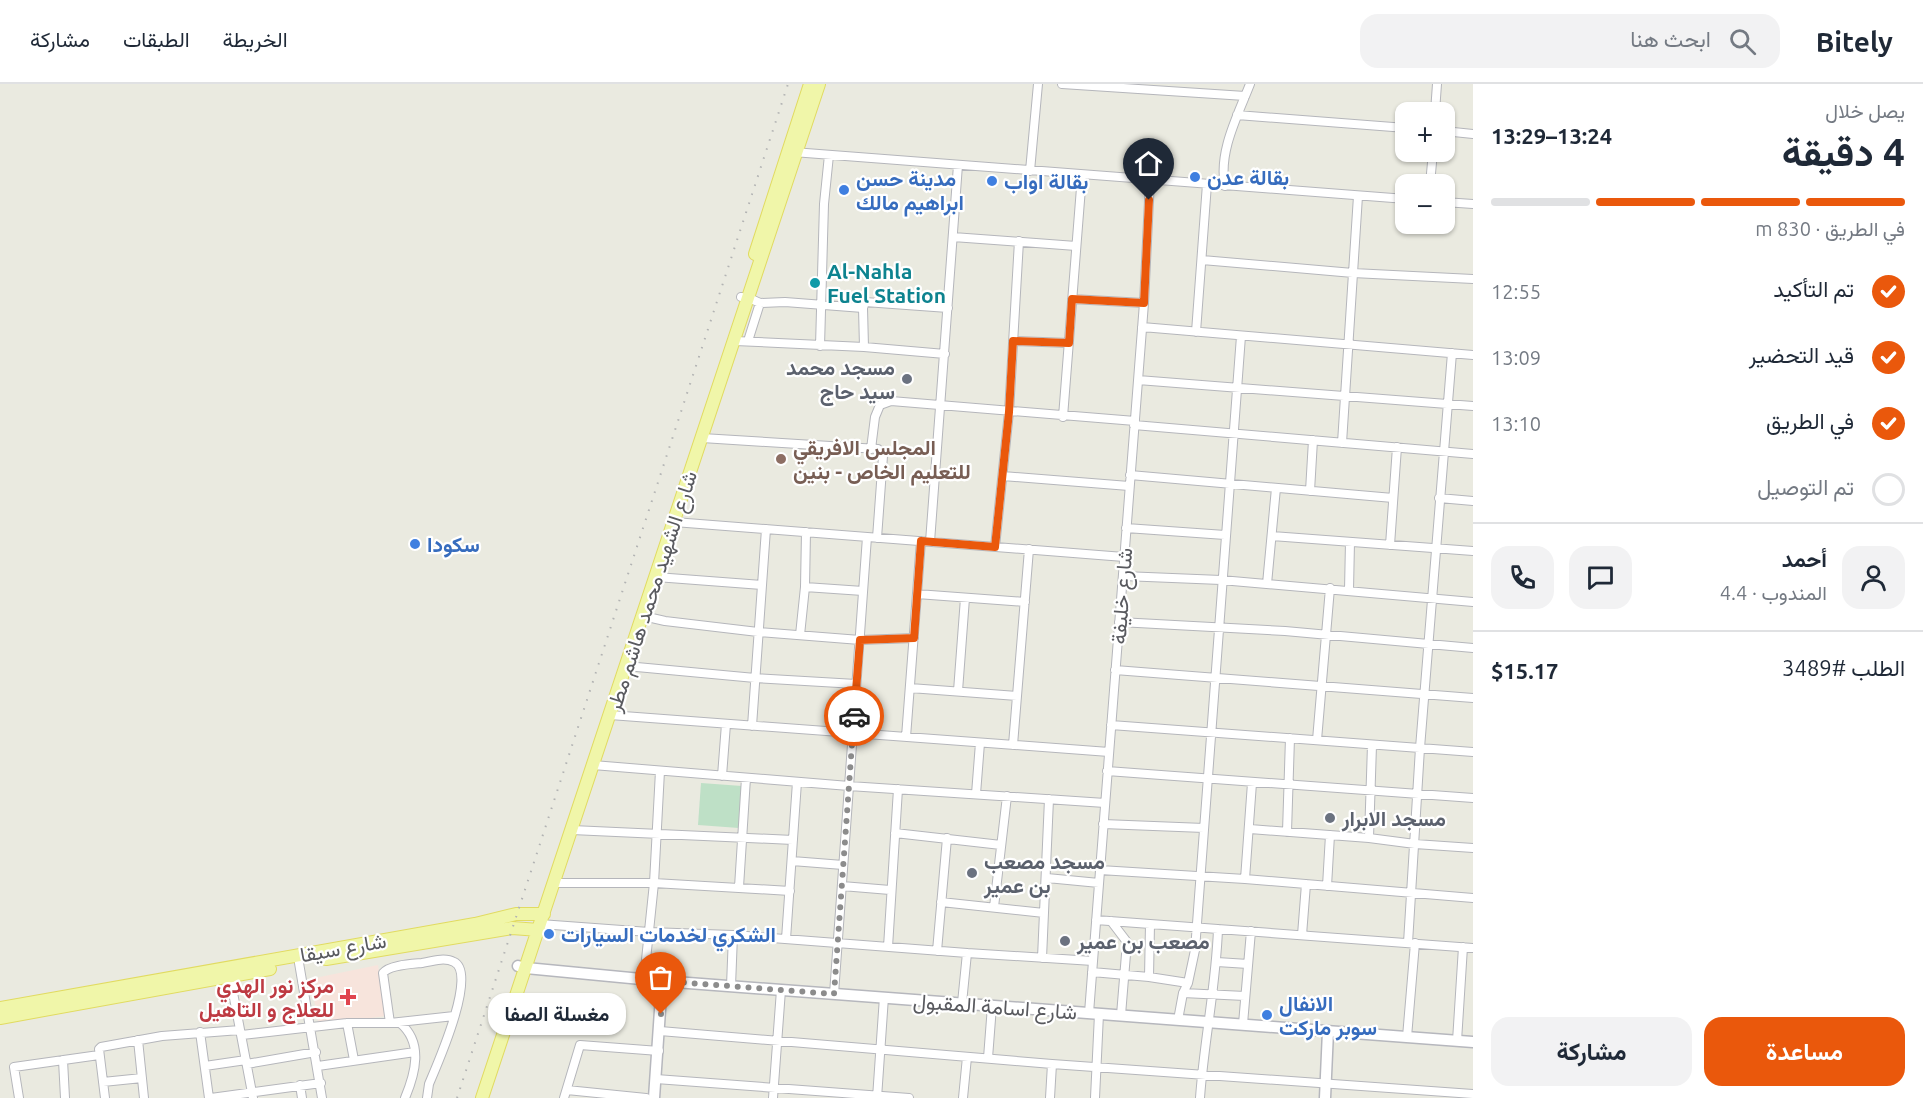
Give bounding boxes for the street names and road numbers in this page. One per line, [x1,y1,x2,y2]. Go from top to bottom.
street label: شارع الشهيد محمد هاشم مطر [600,468,704,716]
street label: شارع خليفة [1106,547,1139,645]
street label: شارع سيقا [298,928,389,969]
street label: شارع اسامة المقبول [912,988,1078,1027]

